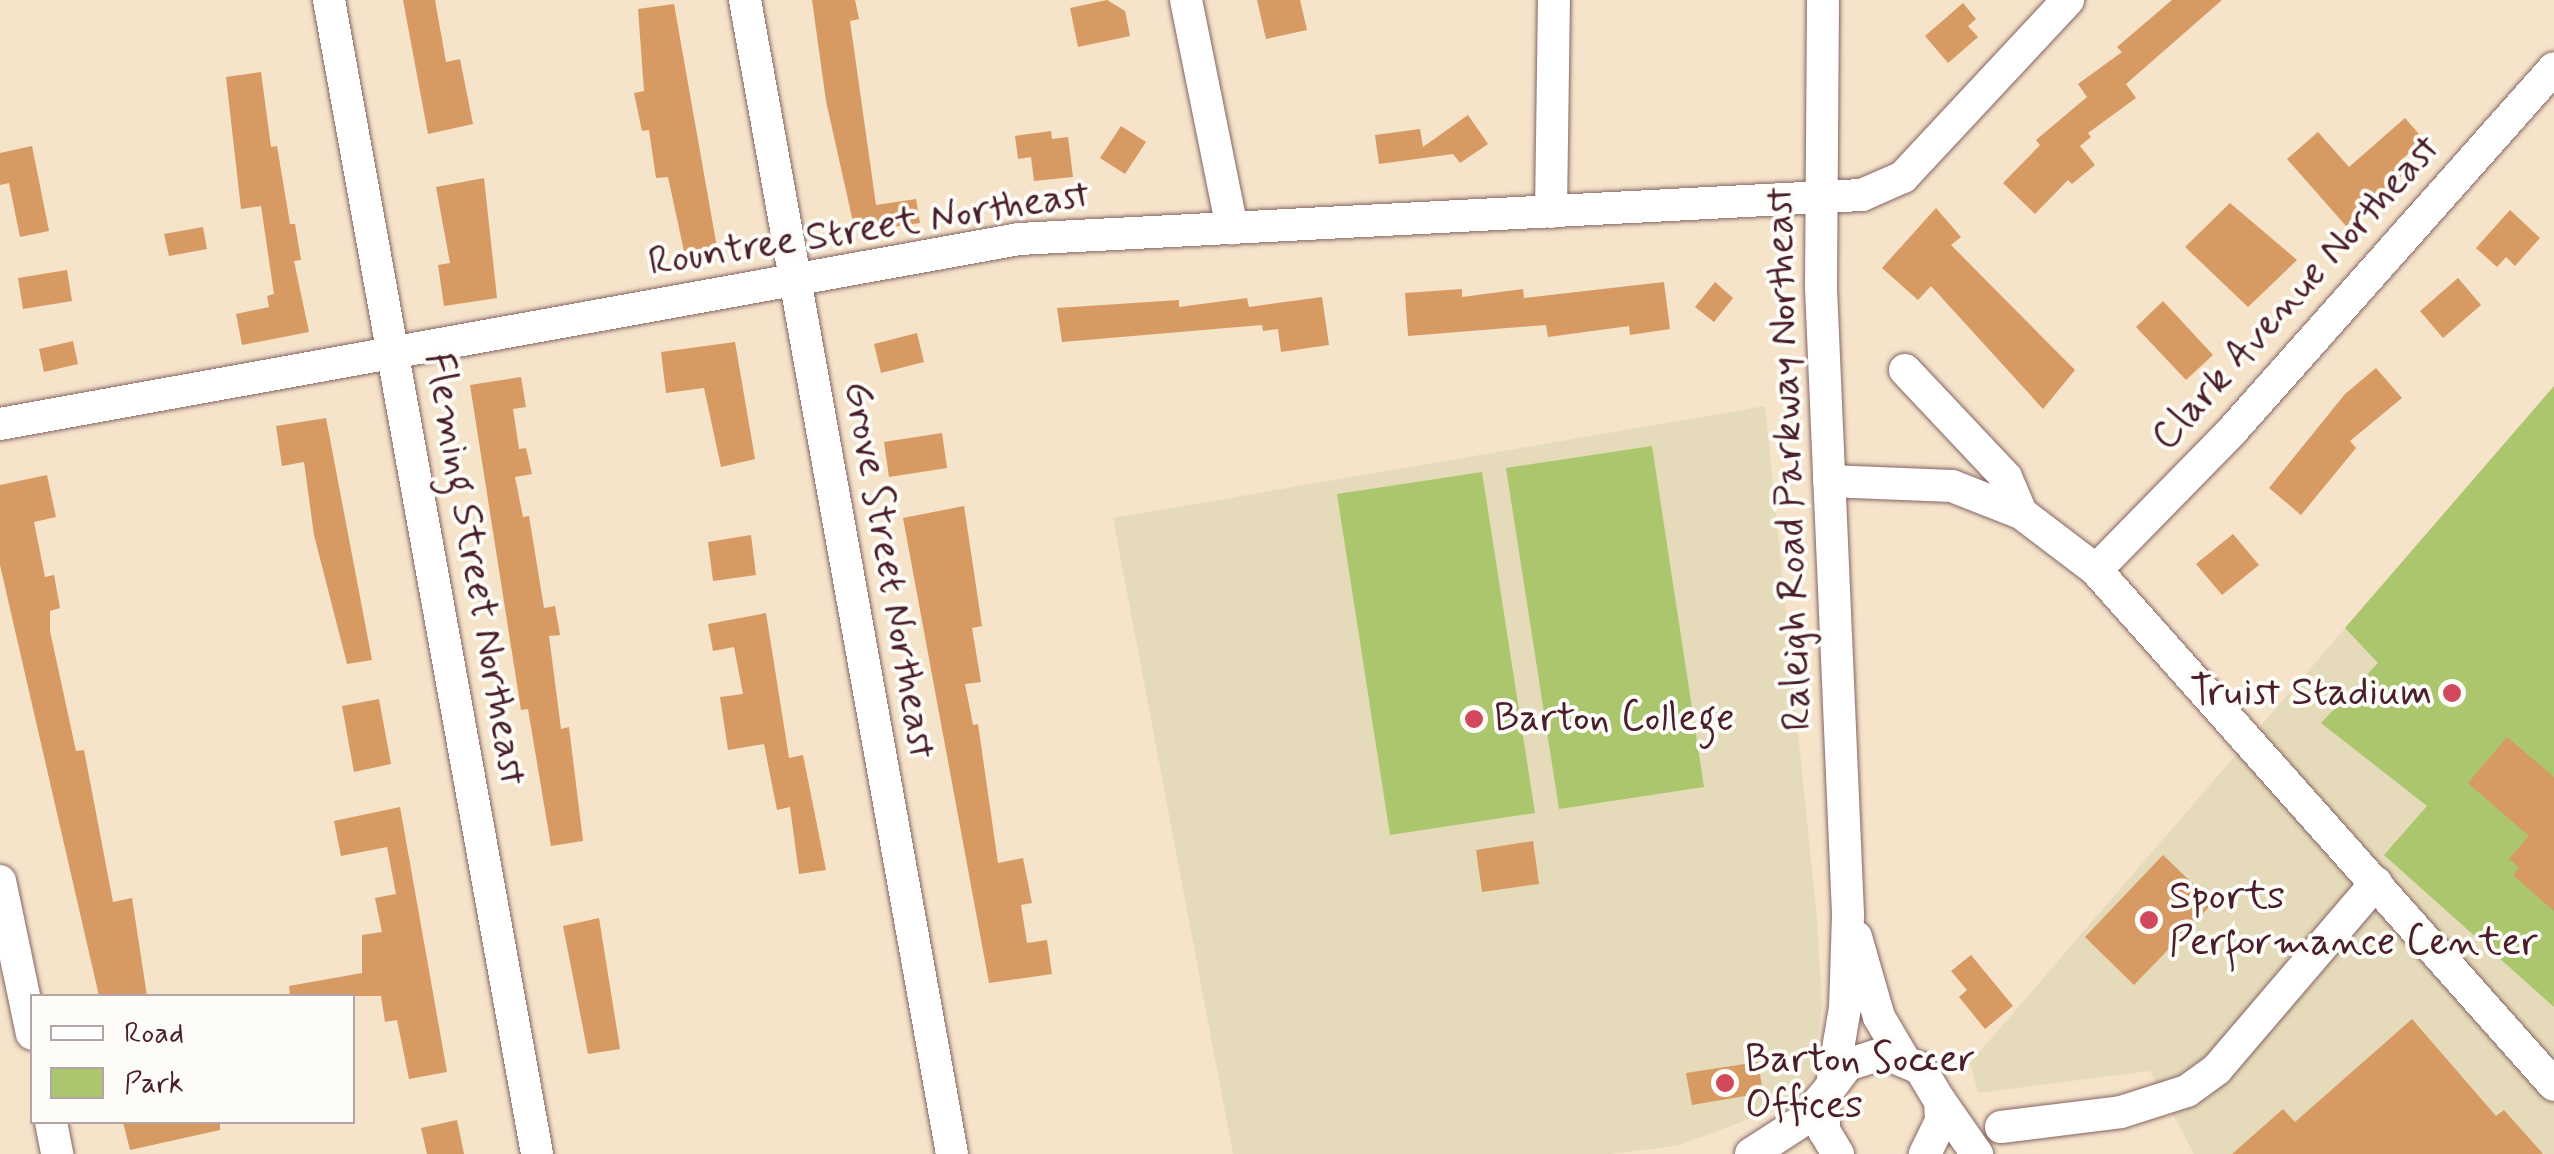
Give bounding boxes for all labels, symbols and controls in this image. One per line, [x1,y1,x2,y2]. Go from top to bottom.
street label: Clark Avenue Northeast [2143,127,2449,459]
street label: Rountree Street Northeast [646,171,1092,287]
street label: Raleigh Road Parkway Northeast [1756,189,1822,729]
street label: Fleming Street Northeast [413,349,537,789]
street label: Grove Street Northeast [831,373,947,767]
place label: Truist Stadium [2190,669,2432,717]
marker: Truist Stadium [2441,682,2463,704]
place label: Barton College [1494,695,1739,743]
marker: Barton College [1463,708,1485,730]
place label: Sports Performance Center [2169,873,2530,967]
marker: Sports Performance Center [2138,909,2160,931]
legend [30,994,355,1124]
text: Road [124,1014,184,1053]
place label: Barton Soccer Offices [1745,1036,1978,1130]
text: Park [124,1064,184,1103]
marker: Barton Soccer Offices [1714,1072,1736,1094]

